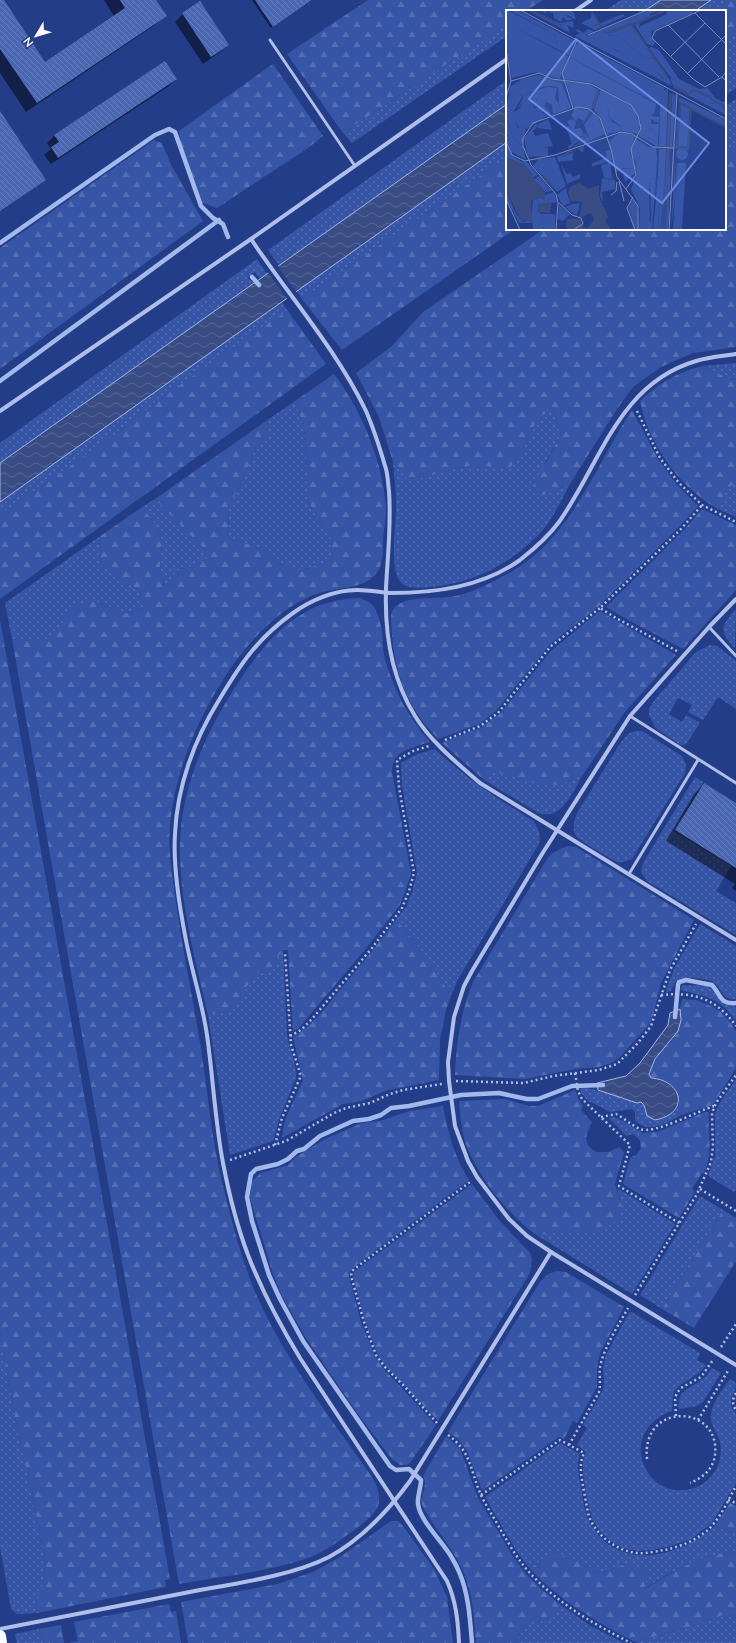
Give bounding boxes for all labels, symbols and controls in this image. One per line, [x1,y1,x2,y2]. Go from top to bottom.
inset map [506,10,726,230]
north arrow [16,16,56,56]
text: N [20,35,35,50]

